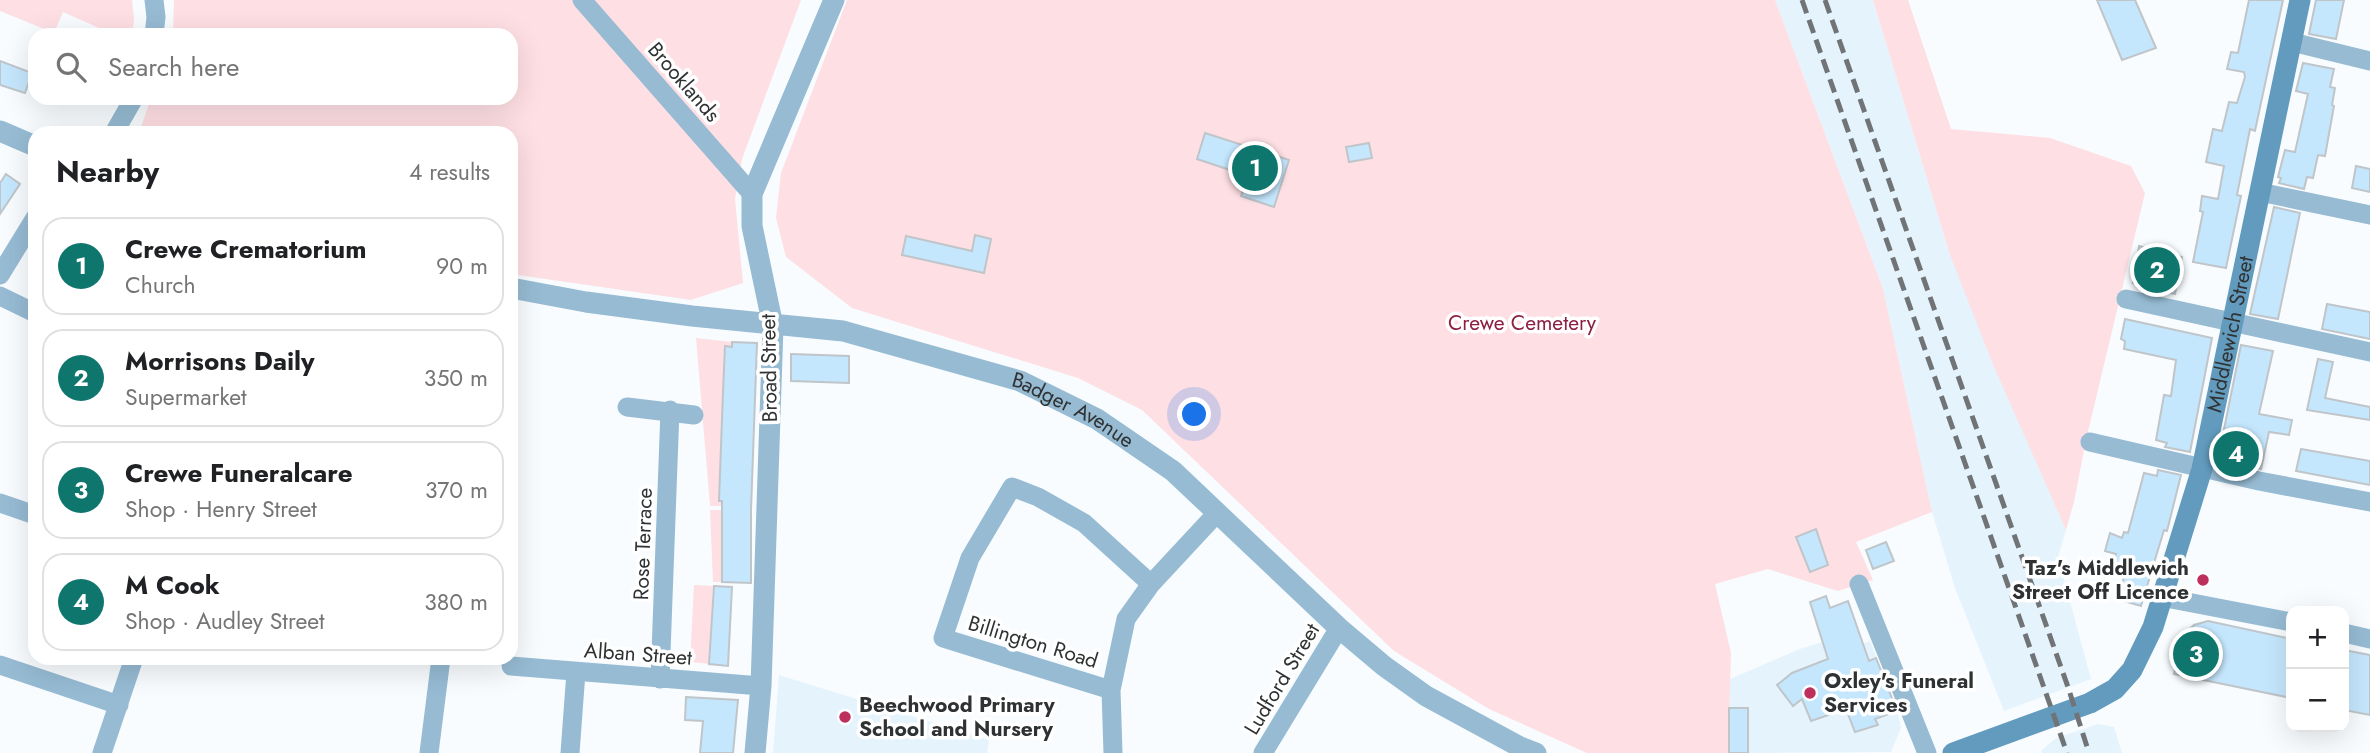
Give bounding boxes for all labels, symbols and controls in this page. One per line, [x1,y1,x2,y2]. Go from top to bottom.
search box [28,28,518,105]
street label: Brooklands [641,35,727,129]
icon: search [52,48,90,86]
text: Search here [108,48,240,86]
pin: 1 [1232,142,1278,194]
text: Nearby [56,150,159,193]
text: 4 results [409,155,490,189]
text: Crewe Crematorium [125,230,367,268]
pin: 2 [2134,244,2180,296]
text: 1 [75,249,87,283]
text: 90 m [436,249,488,283]
street label: Middlewich Street [2199,253,2261,415]
text: Church [125,268,196,302]
park label: Crewe Cemetery [1448,308,1597,338]
street label: Broad Street [753,313,785,423]
text: Morrisons Daily [125,342,315,380]
text: 2 [73,361,89,395]
text: 350 m [424,361,488,395]
street label: Badger Avenue [1009,364,1140,455]
text: Supermarket [125,380,247,414]
your location [1177,397,1211,431]
pin: 4 [2213,428,2259,480]
text: Crewe Funeralcare [125,454,353,492]
text: 3 [74,473,88,507]
text: 370 m [425,473,488,507]
street label: Rose Terrace [626,487,660,601]
text: Shop · Henry Street [125,492,317,526]
place label: Taz's Middlewich Street Off Licence [2012,553,2189,607]
text: M Cook [125,566,220,604]
marker: Taz's Middlewich Street Off Licence [2195,572,2211,588]
text: 4 [73,585,89,619]
text: 380 m [424,585,488,619]
text: Shop · Audley Street [125,604,325,638]
map controls [2286,606,2349,732]
button: + [2286,606,2349,669]
street label: Billington Road [964,608,1102,676]
street label: Ludford Street [1237,618,1327,740]
pin: 3 [2173,628,2219,680]
street label: Alban Street [583,635,693,673]
place label: Oxley's Funeral Services [1824,666,1974,720]
button: − [2286,669,2349,732]
marker: Oxley's Funeral Services [1802,685,1818,701]
place label: Beechwood Primary School and Nursery [859,690,1056,744]
marker: Beechwood Primary School and Nursery [837,709,853,725]

